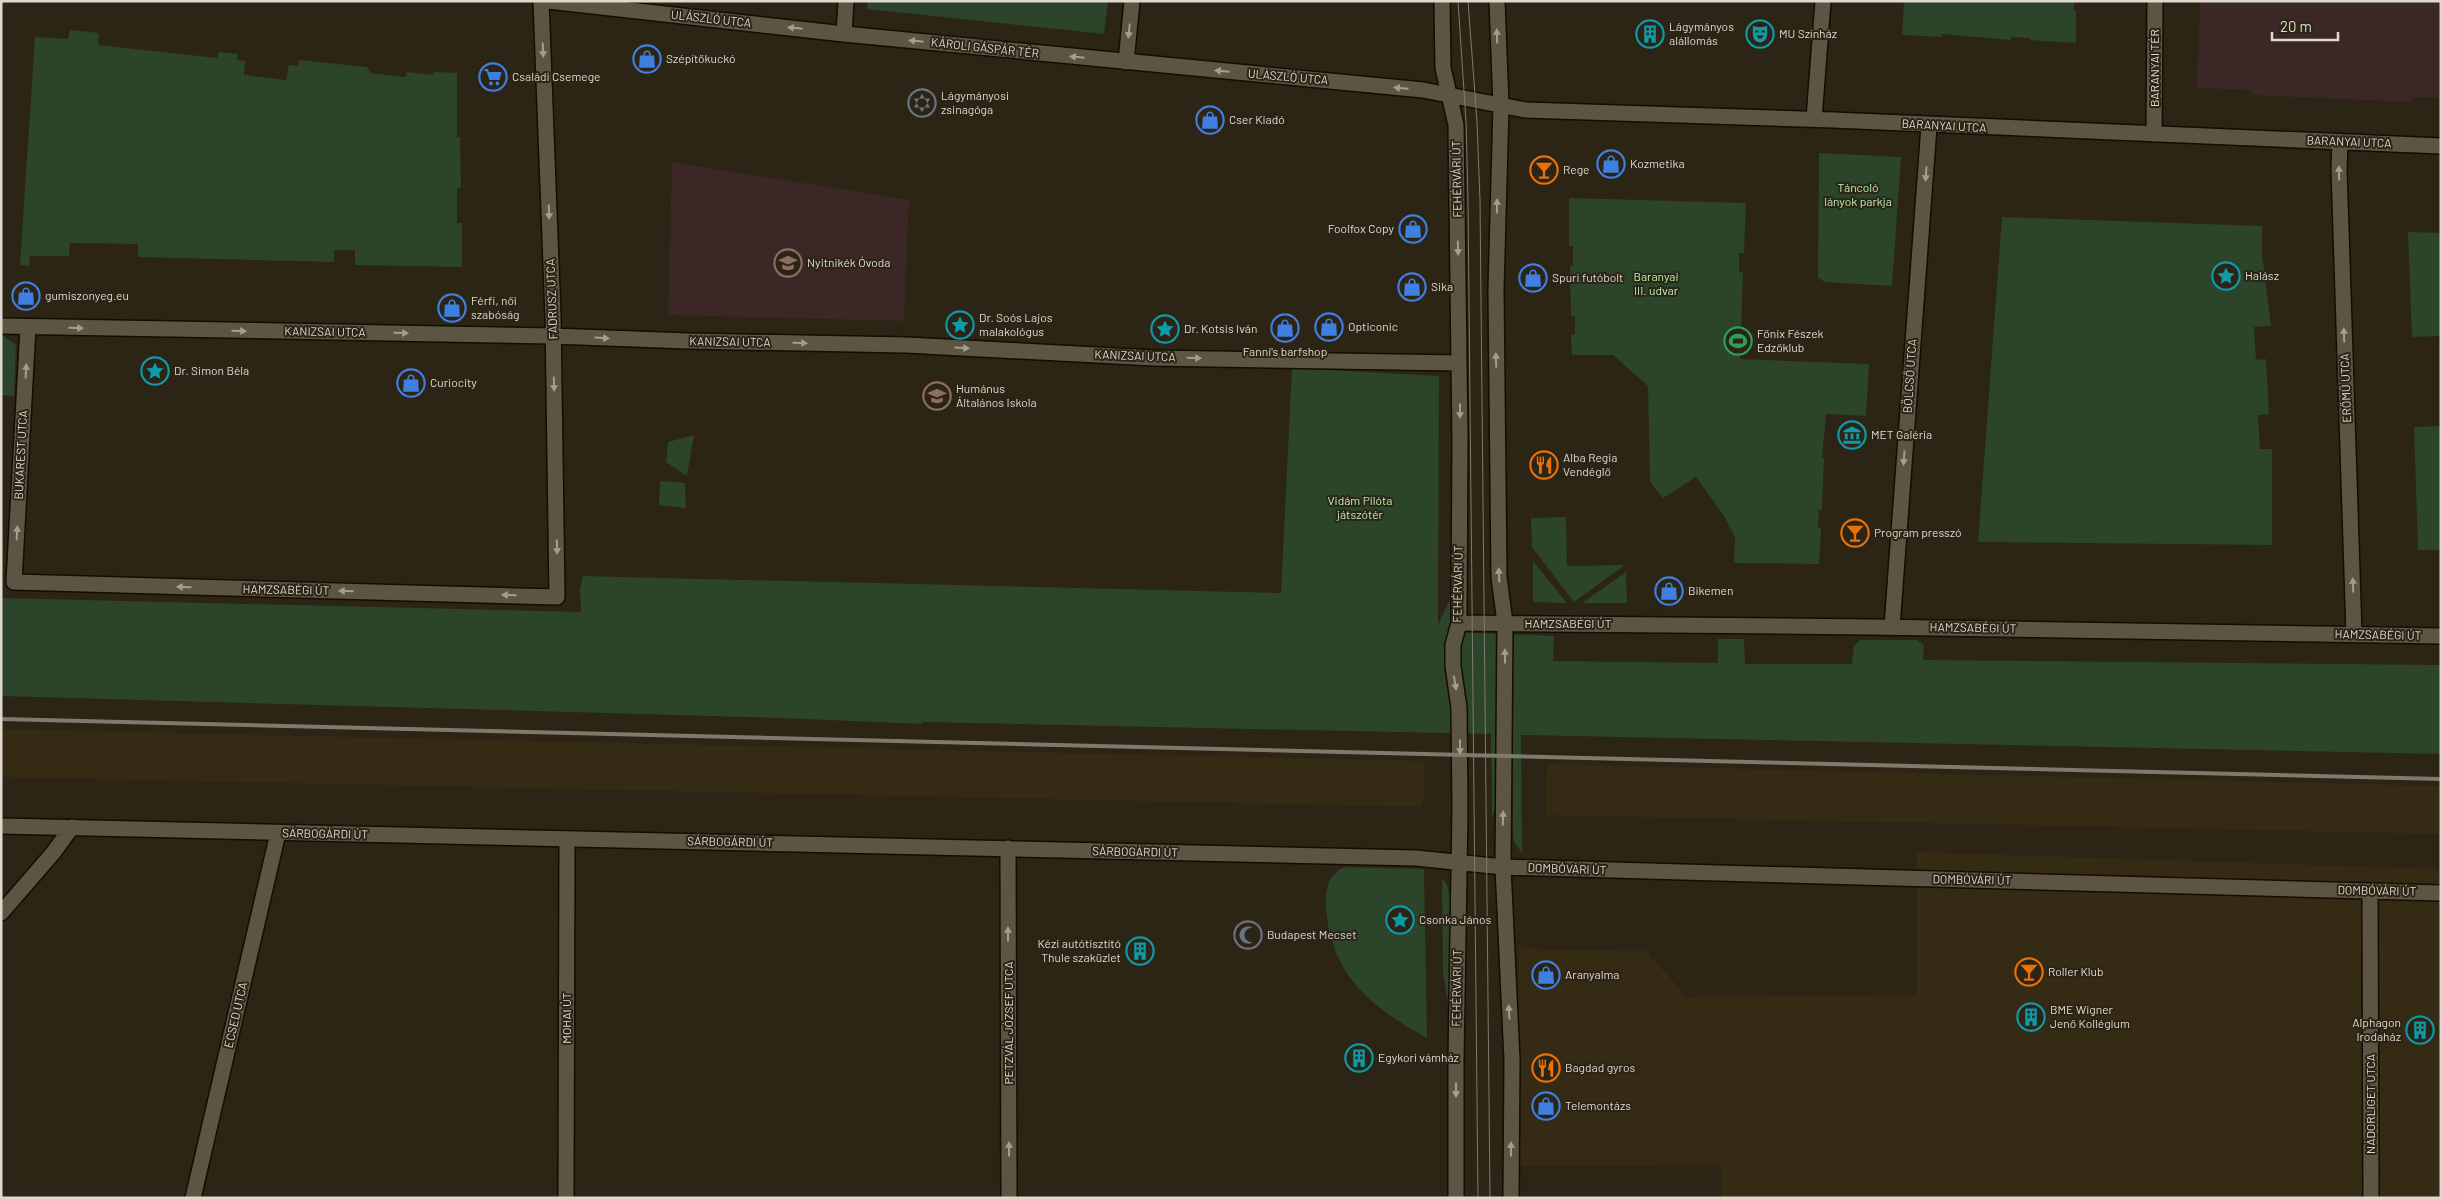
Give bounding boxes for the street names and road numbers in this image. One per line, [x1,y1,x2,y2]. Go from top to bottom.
street label: ULÁSZLÓ UTCA [670,7,752,29]
street label: BARANYAI TÉR [2147,29,2161,107]
street label: KÁROLI GÁSPÁR TÉR [930,34,1040,60]
street label: ULÁSZLÓ UTCA [1247,66,1329,86]
street label: BARANYAI UTCA [1901,116,1987,134]
street label: BARANYAI UTCA [2306,133,2392,149]
street label: FEHÉRVÁRI ÚT [1448,140,1464,218]
street label: FADRUSZ UTCA [543,259,559,340]
street label: KANIZSAI UTCA [284,323,366,339]
street label: KANIZSAI UTCA [689,333,771,349]
street label: BÖLCSŐ UTCA [1899,338,1919,414]
street label: KANIZSAI UTCA [1094,347,1176,363]
street label: ERŐMŰ UTCA [2337,353,2353,423]
street label: BUKAREST UTCA [11,410,29,500]
street label: FEHÉRVÁRI ÚT [1449,545,1465,623]
street label: HAMZSABÉGI ÚT [242,581,330,597]
street label: HAMZSABÉGI ÚT [1525,616,1612,630]
street label: HAMZSABÉGI ÚT [1929,619,2017,635]
street label: HAMZSABÉGI ÚT [2334,626,2422,642]
street label: SÁRBOGÁRDI ÚT [282,825,368,841]
street label: SÁRBOGÁRDI ÚT [687,833,773,849]
street label: SÁRBOGÁRDI ÚT [1092,843,1178,859]
street label: DOMBÓVÁRI ÚT [1527,860,1607,876]
street label: DOMBÓVÁRI ÚT [1932,871,2012,887]
street label: DOMBÓVÁRI ÚT [2337,882,2417,898]
street label: FEHÉRVÁRI ÚT [1448,949,1464,1027]
street label: PETZVÁL JÓZSEF UTCA [1001,961,1015,1085]
street label: ECSED UTCA [221,980,249,1049]
street label: MOHAI ÚT [559,992,573,1044]
street label: NÁDORLIGET UTCA [2363,1054,2377,1154]

